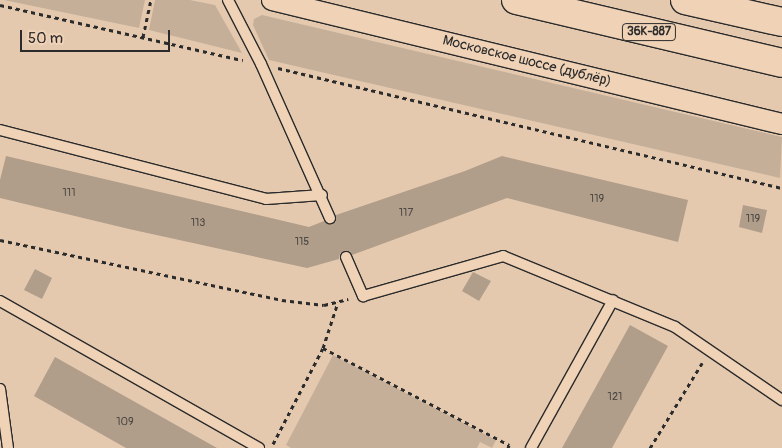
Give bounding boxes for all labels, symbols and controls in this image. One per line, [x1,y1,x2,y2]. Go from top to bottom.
scale bar [22,20,172,52]
road number: 36К-887 [622,22,676,42]
text: 50 m [28,29,63,48]
street label: Московское шоссе (дублёр) [441,32,613,90]
house number: 111 [63,186,75,200]
house number: 119 [590,192,604,206]
house number: 117 [399,206,413,220]
house number: 119 [746,212,760,226]
house number: 113 [191,216,205,230]
house number: 115 [295,235,309,249]
house number: 121 [608,390,622,404]
house number: 109 [116,415,134,429]

